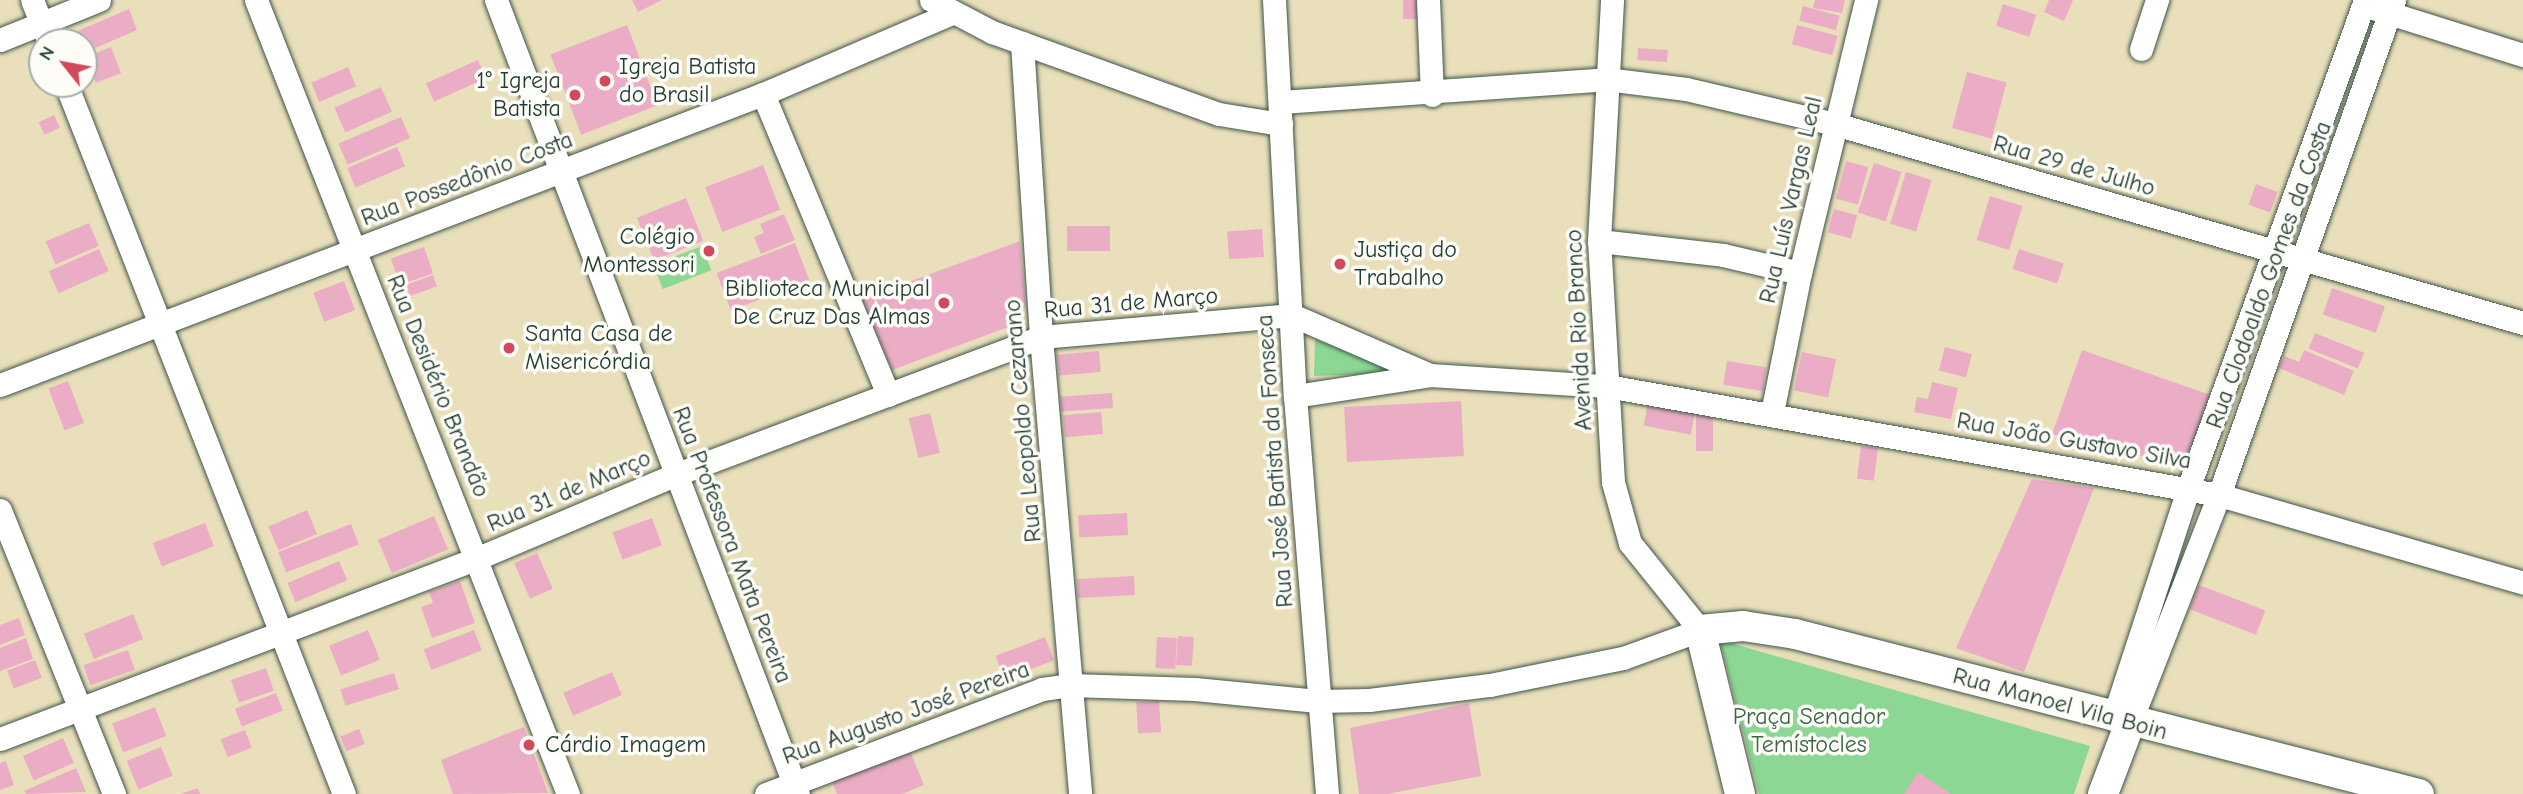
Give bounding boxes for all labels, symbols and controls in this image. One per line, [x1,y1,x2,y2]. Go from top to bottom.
north arrow [28,28,98,98]
text: N [34,42,59,64]
place label: Igreja Batista do Brasil [619,53,756,109]
place label: 1° Igreja Batista [476,67,561,123]
marker: Igreja Batista do Brasil [597,73,613,89]
marker: 1° Igreja Batista [567,87,583,103]
street label: Rua Luís Vargas Leal [1753,94,1829,306]
street label: Rua Clodoaldo Gomes da Costa [2200,117,2338,433]
street label: Rua Possedônio Costa [357,125,577,233]
street label: Rua 29 de Julho [1990,129,2158,203]
place label: Colégio Montessori [583,223,695,279]
street label: Avenida Rio Branco [1559,229,1599,431]
place label: Justiça do Trabalho [1354,236,1457,292]
marker: Colégio Montessori [701,243,717,259]
marker: Justiça do Trabalho [1332,256,1348,272]
street label: Rua Desidério Brandão [380,271,496,501]
place label: Biblioteca Municipal De Cruz Das Almas [725,275,930,331]
street label: Rua 31 de Março [1043,281,1219,325]
marker: Biblioteca Municipal De Cruz Das Almas [936,295,952,311]
street label: Rua Leopoldo Cezarano [998,298,1048,544]
street label: Rua José Batista da Fonseca [1250,313,1300,609]
place label: Santa Casa de Misericórdia [525,320,673,376]
marker: Santa Casa de Misericórdia [499,338,519,358]
street label: Rua Professora Mata Pereira [666,403,798,687]
street label: Rua João Gustavo Silva [1954,406,2194,476]
street label: Rua 31 de Março [483,444,655,538]
street label: Rua Augusto José Pereira [778,655,1034,771]
street label: Rua Manoel Vila Boin [1950,661,2170,747]
park label: Praça Senador Temístocles [1733,703,1885,759]
place label: Cárdio Imagem [545,731,706,759]
marker: Cárdio Imagem [519,735,539,755]

